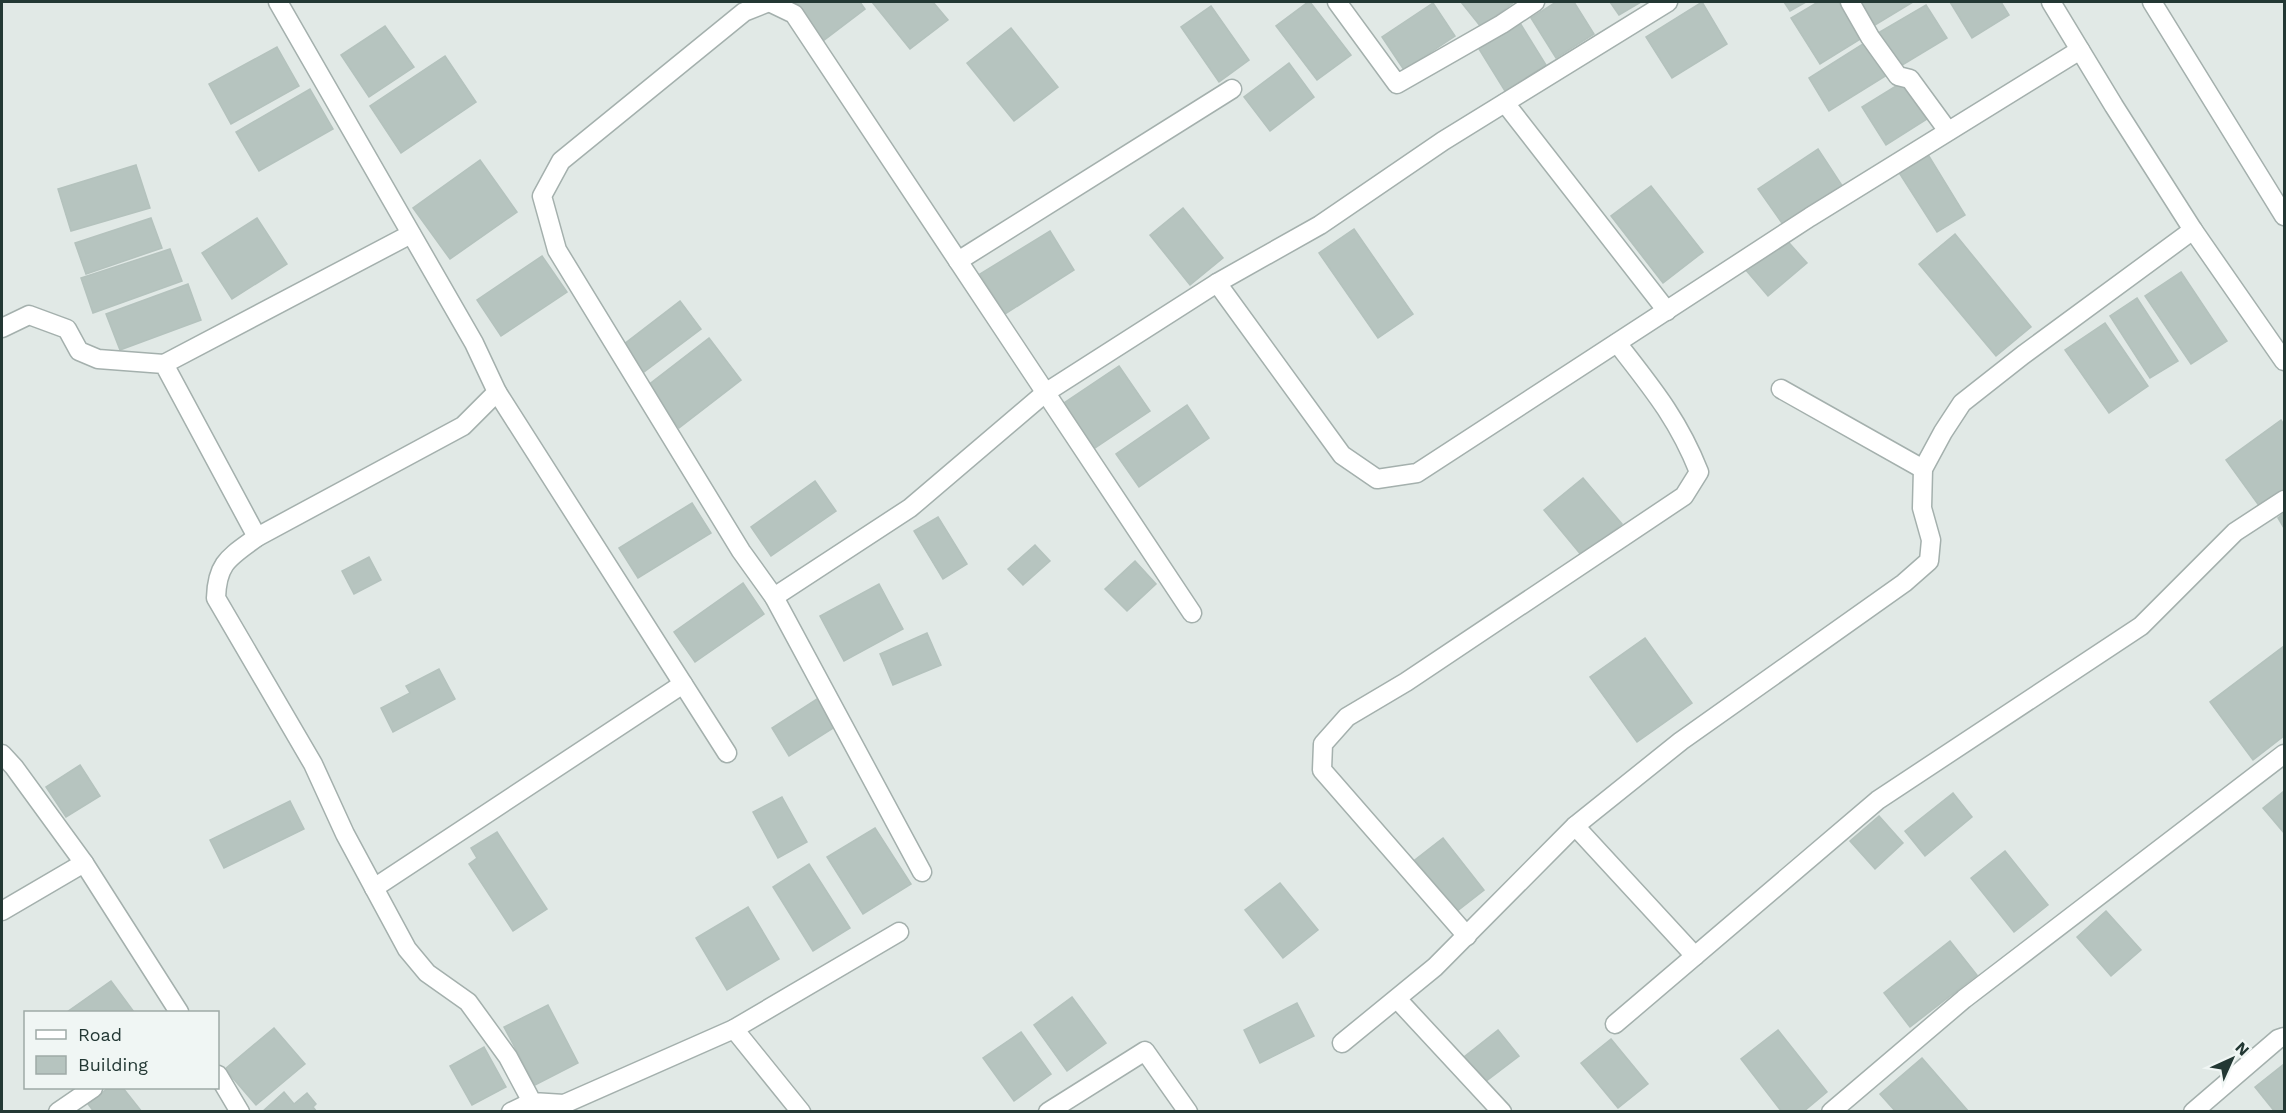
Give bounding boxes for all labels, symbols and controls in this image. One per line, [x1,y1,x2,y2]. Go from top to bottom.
legend [24,1011,219,1089]
text: Road [78,1024,122,1045]
north arrow [2202,1029,2262,1089]
text: N [2231,1038,2253,1060]
text: Building [78,1054,148,1075]

